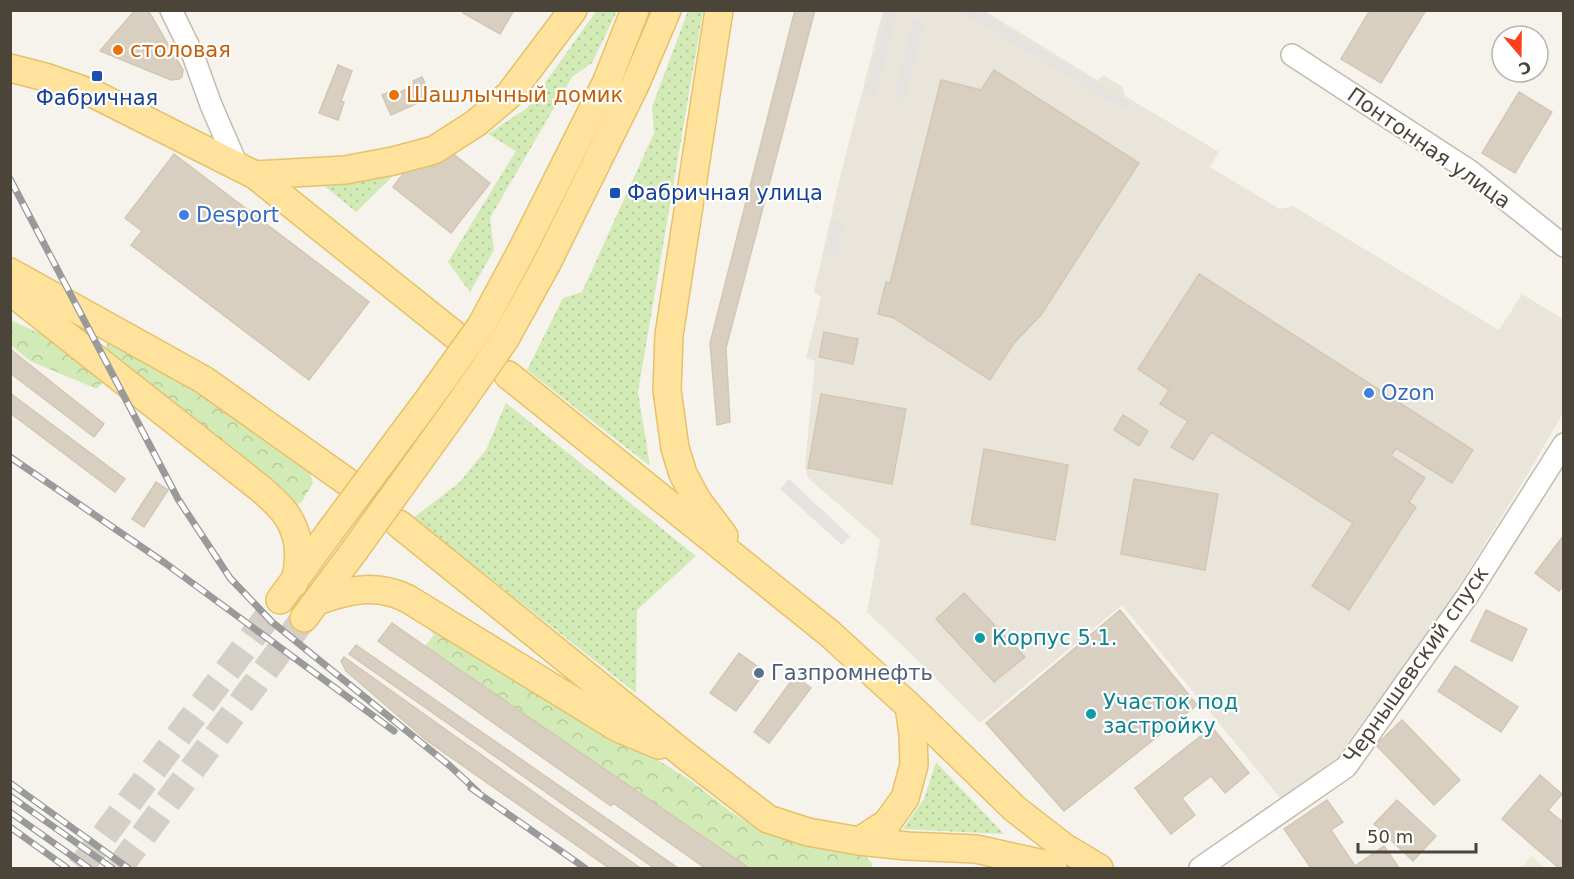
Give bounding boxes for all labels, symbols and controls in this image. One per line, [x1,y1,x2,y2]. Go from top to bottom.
north arrow [1490,24,1550,84]
place label: столовая [130,38,231,62]
marker: столовая [111,43,125,57]
text: С [1516,57,1534,79]
marker: Фабричная [90,69,104,83]
place label: Шашлычный домик [406,83,623,107]
street label: Понтонная улица [1343,83,1515,213]
place label: Фабричная [36,86,158,110]
marker: Шашлычный домик [387,88,401,102]
place label: Фабричная улица [627,181,823,205]
marker: Фабричная улица [608,186,622,200]
place label: Desport [196,203,279,227]
marker: Desport [177,208,191,222]
place label: Ozon [1381,381,1435,405]
marker: Ozon [1362,386,1376,400]
street label: Чернышевский спуск [1339,562,1493,768]
place label: Корпус 5.1. [992,626,1118,650]
marker: Корпус 5.1. [973,631,987,645]
place label: Газпромнефть [771,661,933,685]
marker: Газпромнефть [752,666,766,680]
place label: Участок под застройку [1103,690,1238,738]
marker: Участок под застройку [1084,707,1098,721]
scale bar [1358,816,1476,854]
text: 50 m [1367,826,1413,847]

